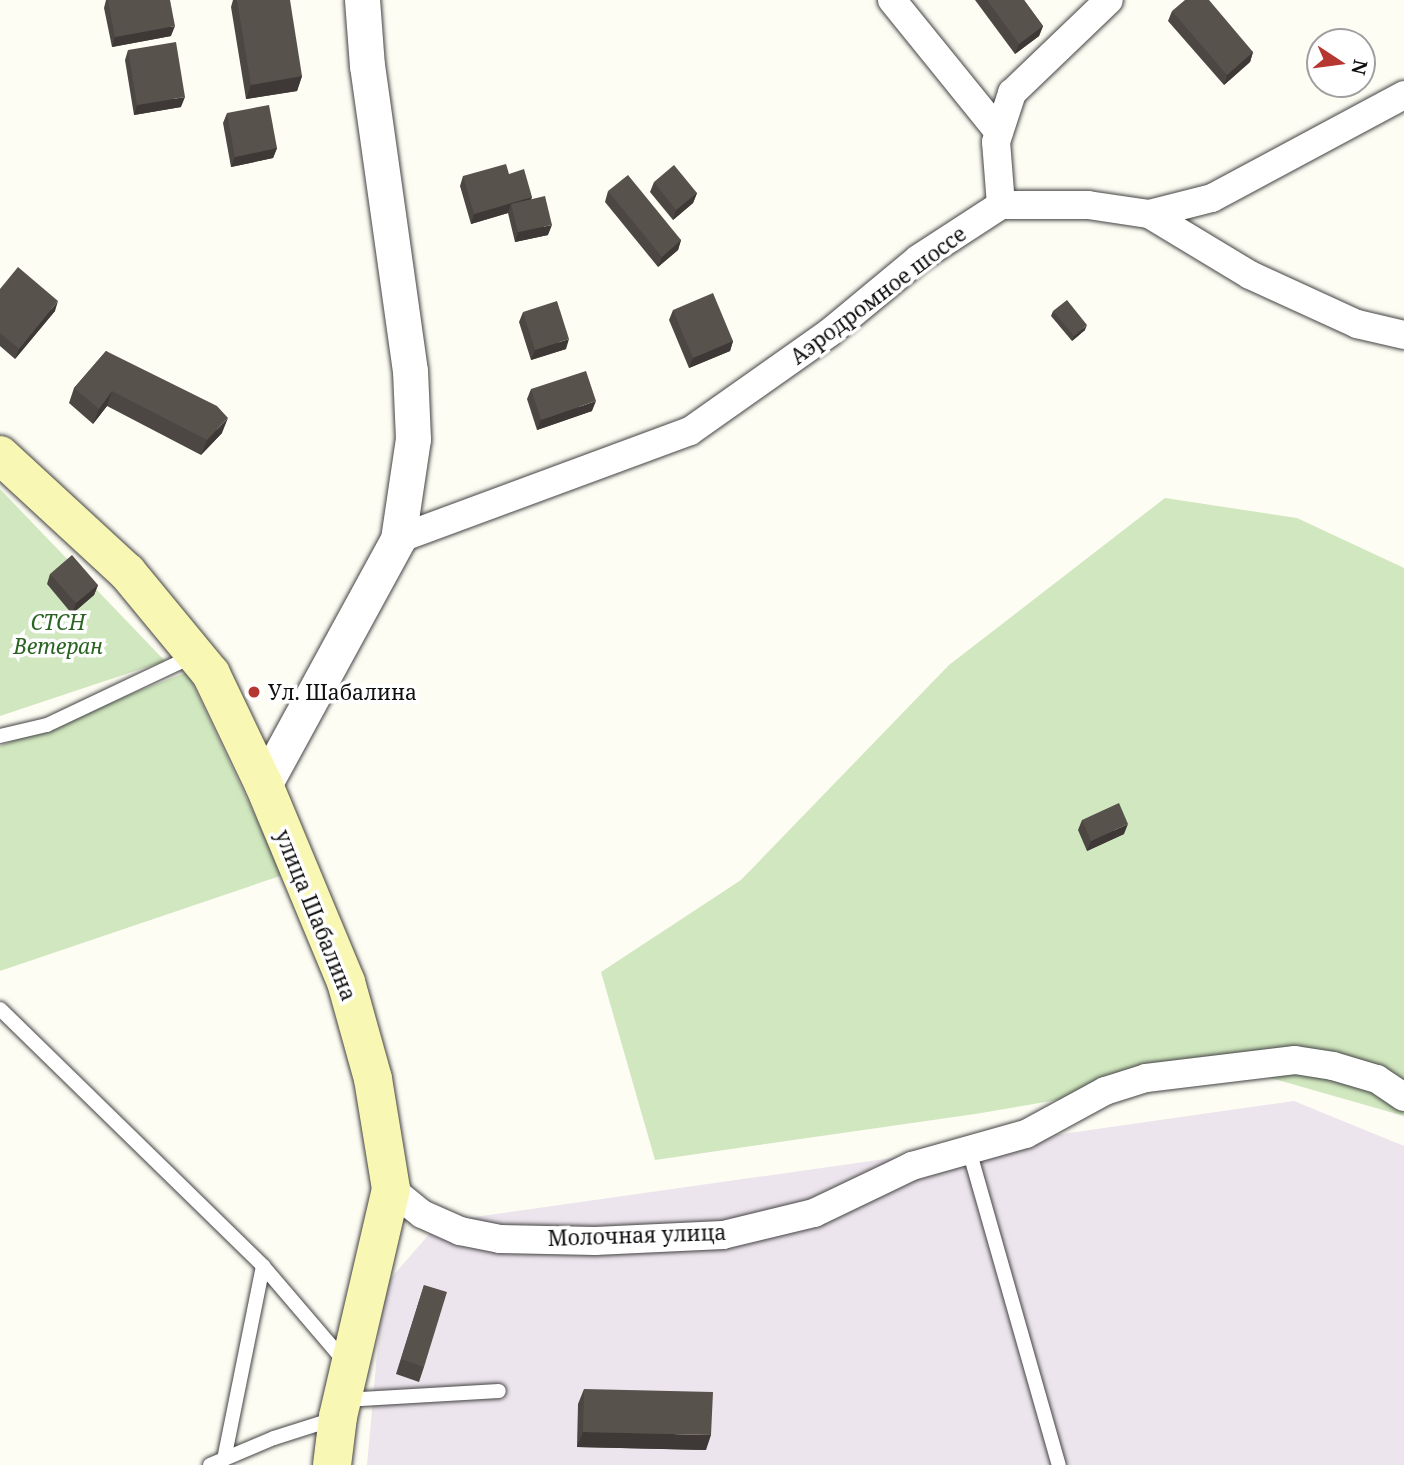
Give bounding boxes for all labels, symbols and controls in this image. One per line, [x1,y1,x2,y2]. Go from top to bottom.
north arrow [1306,28,1376,98]
text: N [1345,57,1374,77]
street label: Аэродромное шоссе [785,221,971,369]
park label: СТСН Ветеран [13,609,103,659]
place label: Ул. Шабалина [268,679,417,705]
marker: Ул. Шабалина [246,684,262,700]
street label: улица Шабалина [270,826,362,1004]
street label: Молочная улица [547,1219,727,1251]

